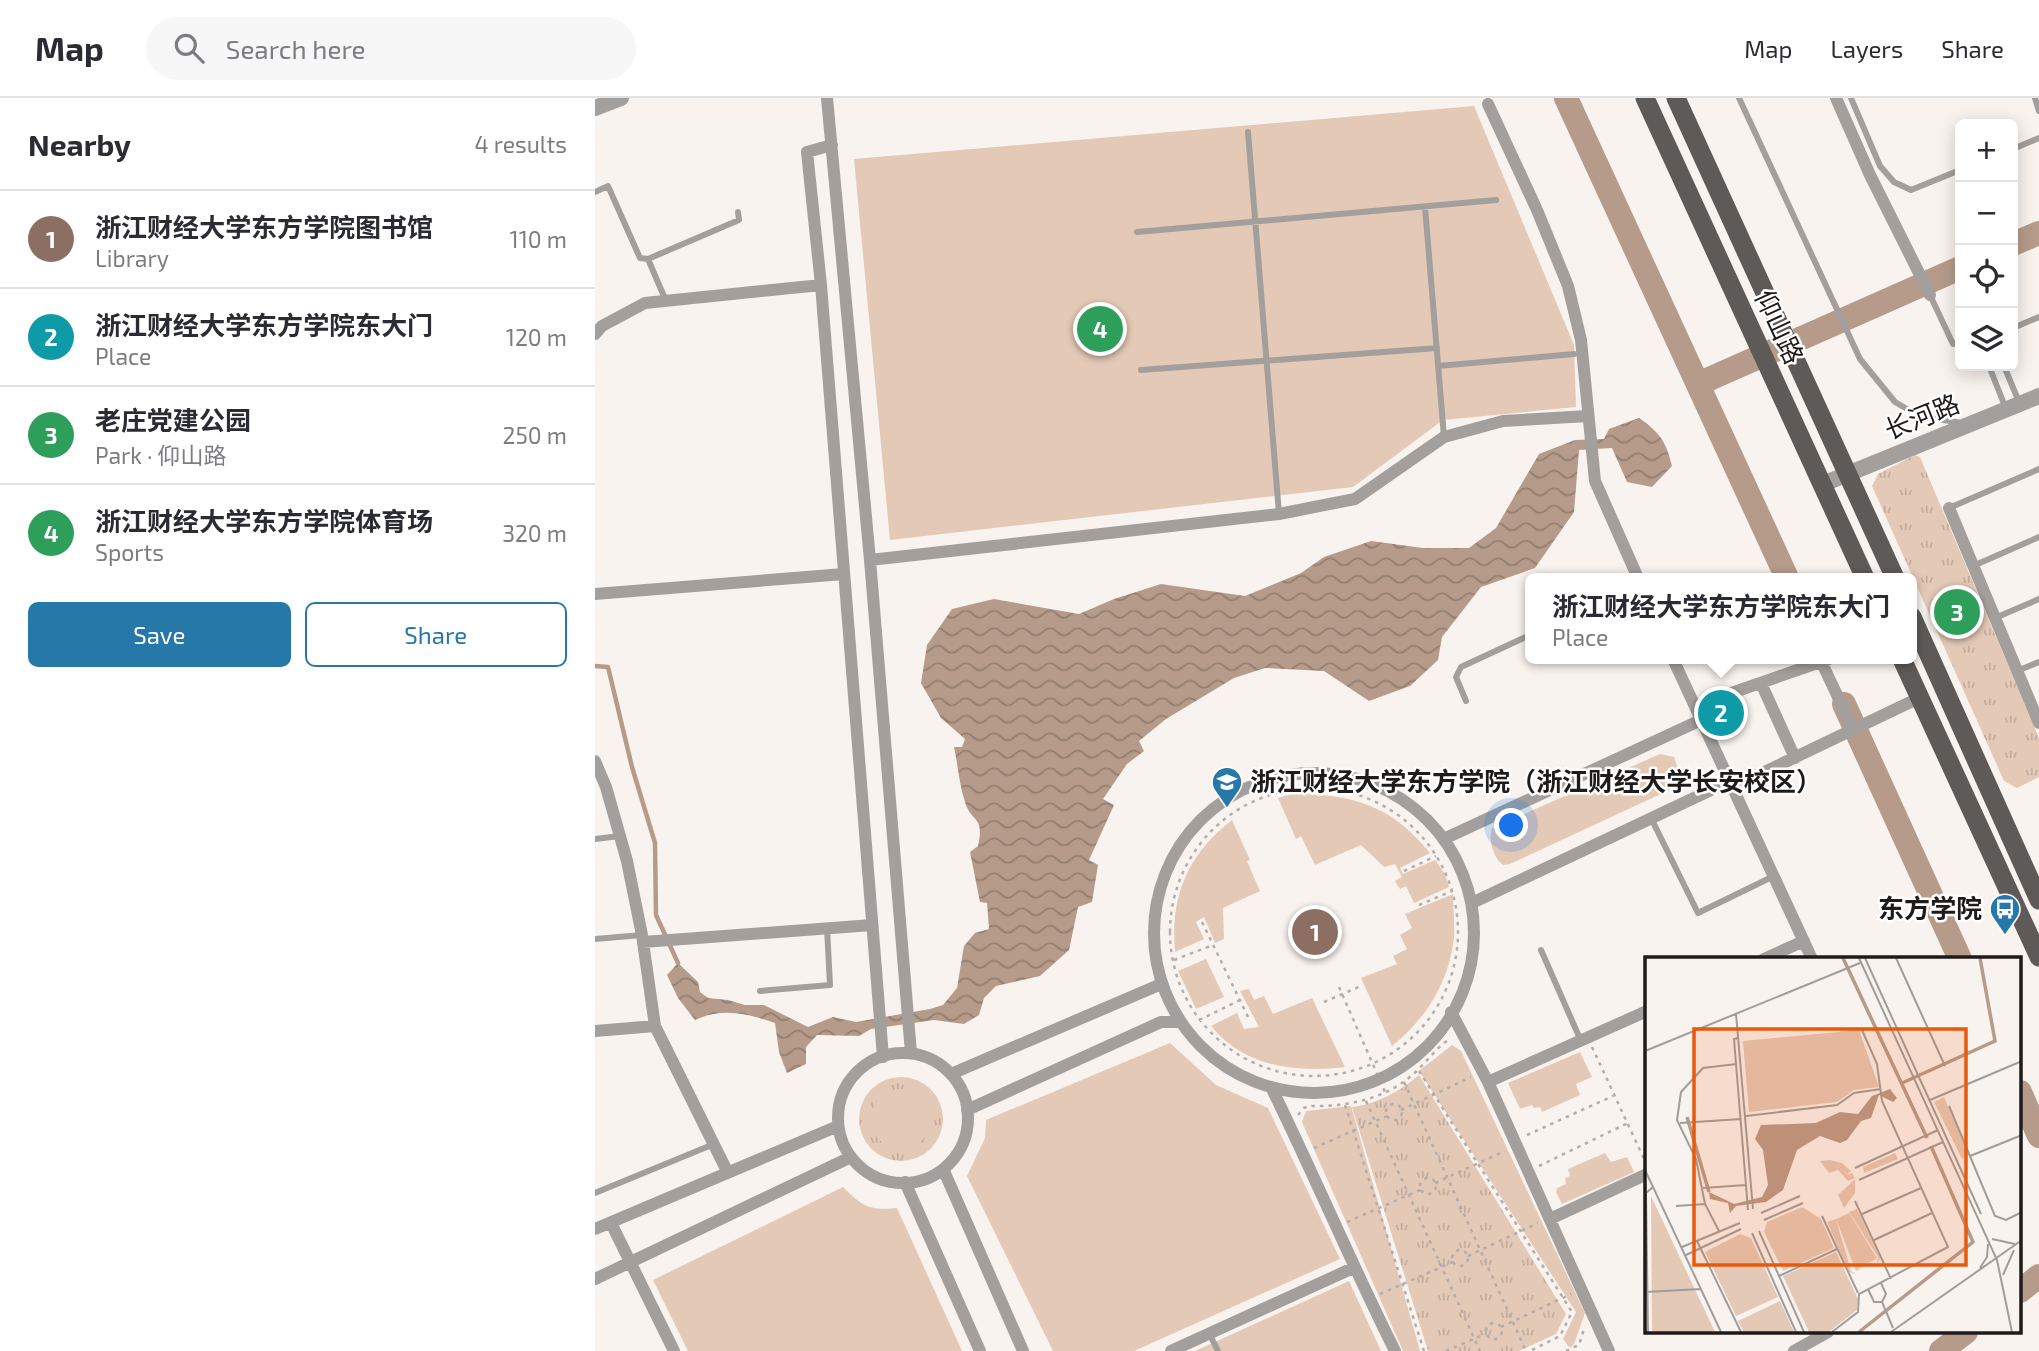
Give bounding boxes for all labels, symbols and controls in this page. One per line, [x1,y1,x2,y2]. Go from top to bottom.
search box [146,17,636,80]
text: Map [35,28,104,68]
icon: search [170,29,208,67]
text: Search here [226,33,365,64]
text: Map [1744,34,1792,63]
text: Layers [1830,34,1903,63]
text: Share [1941,34,2004,63]
map controls [1955,119,2018,371]
button: + [1955,119,2018,182]
text: Nearby [28,126,131,162]
text: 4 results [475,130,567,158]
button: − [1955,182,2018,245]
text: 浙江财经大学东方学院图书馆 [95,211,433,242]
text: 1 [46,225,56,253]
text: 110 m [510,225,567,253]
text: Library [95,244,169,272]
button: locate [1955,245,2018,308]
street label: 仰山路 [1750,284,1811,368]
pin: 4 [1077,303,1123,355]
button: layers [1955,308,2018,371]
text: 浙江财经大学东方学院东大门 [95,309,433,340]
text: 2 [44,323,58,351]
text: 120 m [506,323,567,351]
text: Place [95,342,151,370]
street label: 长河路 [1879,387,1963,445]
text: 老庄党建公园 [95,404,251,435]
text: 3 [44,421,58,449]
text: 250 m [503,421,567,449]
text: Park · 仰山路 [95,441,227,469]
text: 浙江财经大学东方学院体育场 [95,505,433,536]
text: 4 [44,519,58,547]
text: 320 m [502,519,567,547]
text: Sports [95,538,164,566]
popup [1525,573,1917,664]
pin: 3 [1934,586,1980,638]
text: 浙江财经大学东方学院东大门 [1552,590,1890,621]
button: Save [28,602,291,667]
button: Share [305,602,567,667]
text: Place [1552,623,1608,651]
pin: 2 [1698,687,1744,739]
school or university icon: 浙江财经大学东方学院（浙江财经大学长安校区） [1210,765,1244,809]
place label: 浙江财经大学东方学院（浙江财经大学长安校区） [1250,765,1822,796]
your location [1494,808,1528,842]
place label: 东方学院 [1878,892,1982,923]
bus stop icon: 东方学院 [1988,892,2022,936]
pin: 1 [1292,906,1338,958]
inset map [1645,957,2021,1334]

